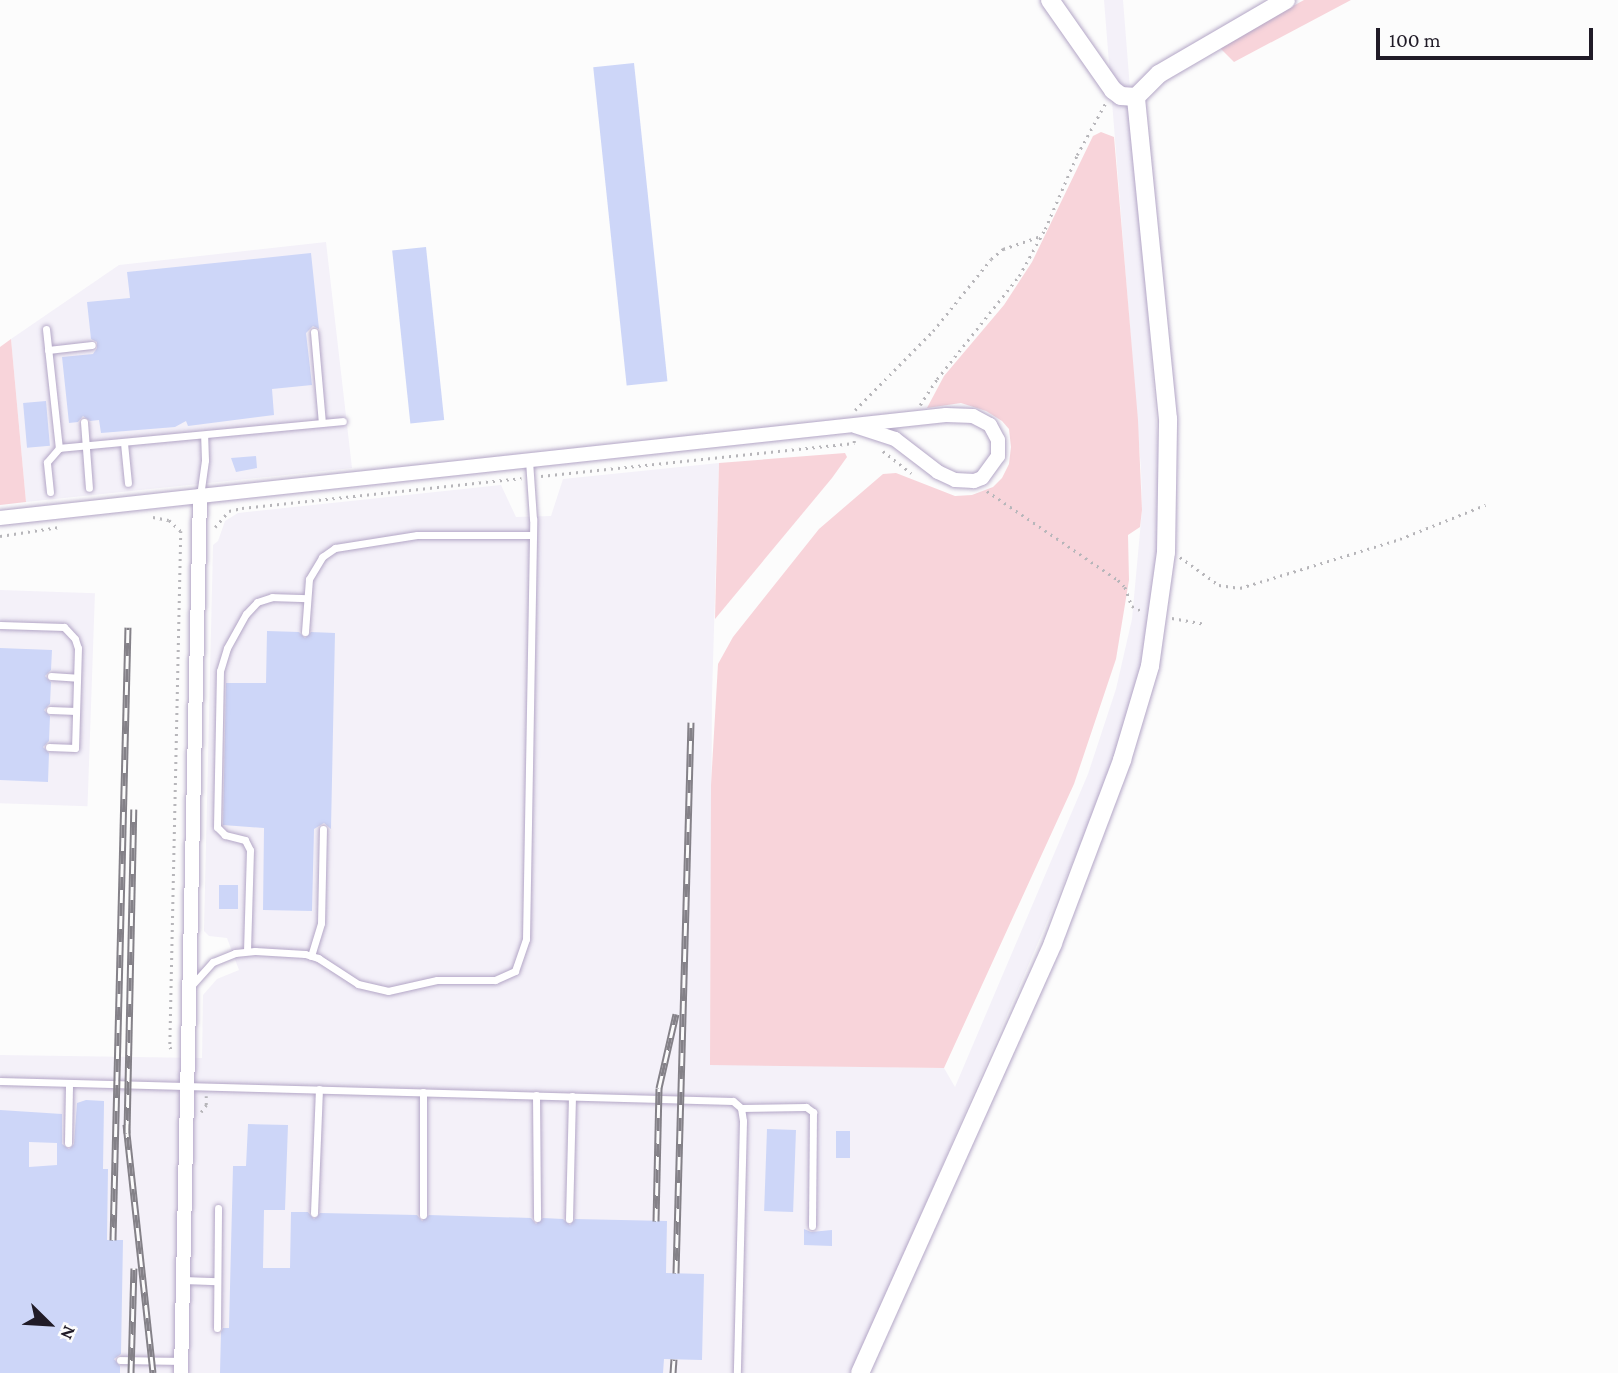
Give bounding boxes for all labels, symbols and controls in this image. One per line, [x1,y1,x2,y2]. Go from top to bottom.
scale bar [1380,14,1597,58]
text: 100 m [1389,28,1441,52]
north arrow [14,1289,84,1359]
text: N [56,1323,81,1343]

